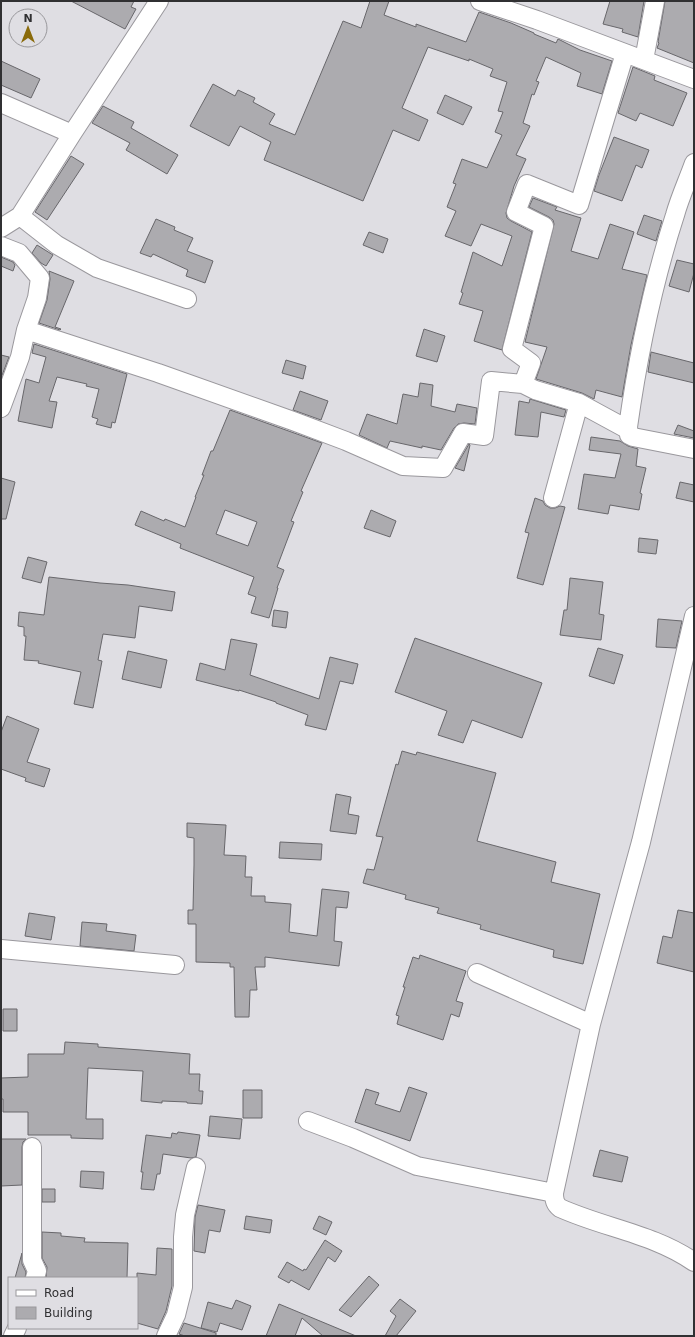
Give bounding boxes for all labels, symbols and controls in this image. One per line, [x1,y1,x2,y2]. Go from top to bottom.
north arrow [8,8,48,48]
text: N [23,12,33,25]
legend [8,1277,138,1329]
text: Road [44,1286,74,1300]
text: Building [44,1306,93,1320]

